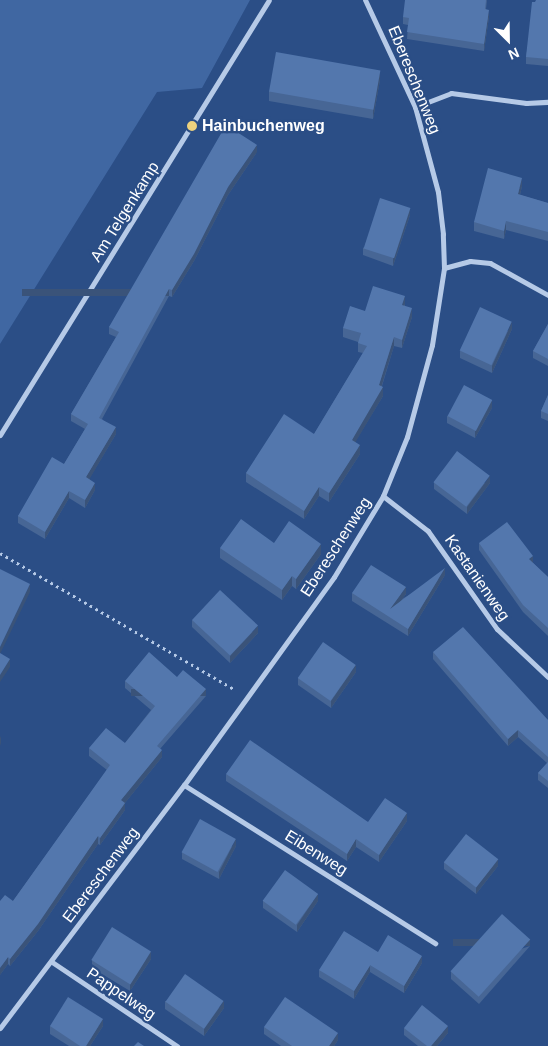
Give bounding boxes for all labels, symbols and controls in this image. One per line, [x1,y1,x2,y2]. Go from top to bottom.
north arrow [483,15,533,65]
street label: Ebereschenweg [384,23,444,137]
text: N [506,44,522,63]
place label: Hainbuchenweg [202,116,325,136]
marker: Hainbuchenweg [186,120,198,132]
street label: Am Telgenkamp [86,158,164,266]
street label: Ebereschenweg [297,494,375,600]
street label: Kastanienweg [440,531,514,625]
street label: Ebereschenweg [59,823,143,927]
street label: Eibenweg [281,826,351,880]
street label: Pappelweg [83,964,159,1024]

